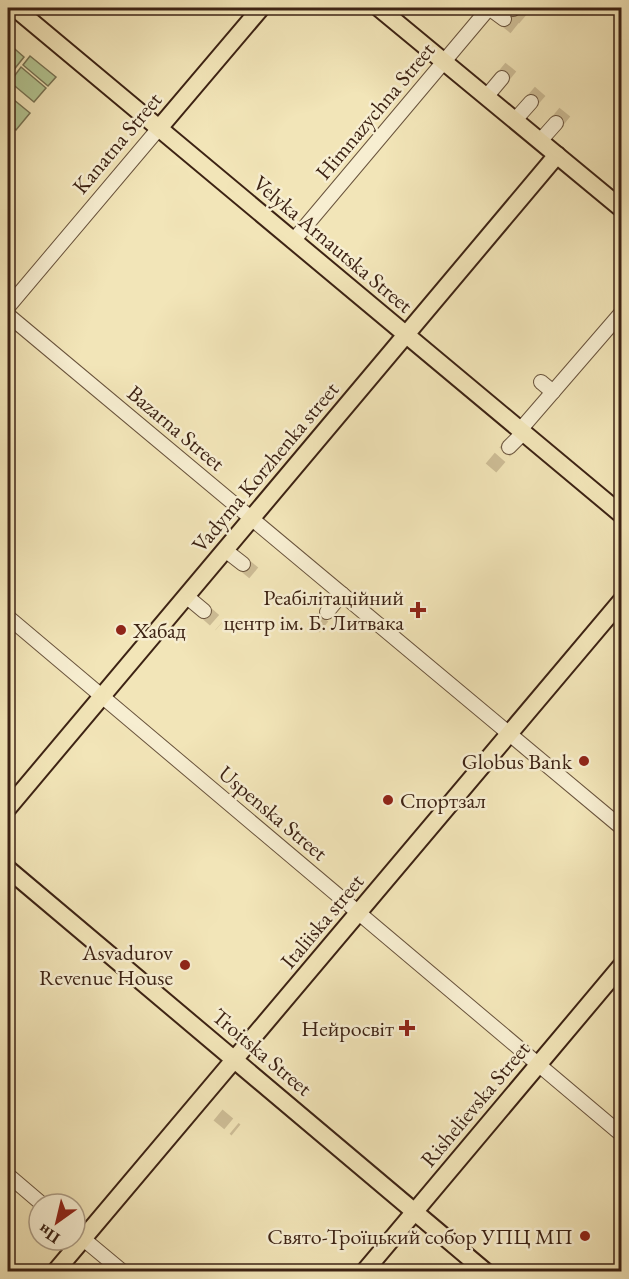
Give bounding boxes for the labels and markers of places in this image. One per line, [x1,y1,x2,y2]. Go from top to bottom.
place label: Реабілітаційний центр ім. Б. Литвака [223,583,404,637]
marker: Реабілітаційний центр ім. Б. Литвака [409,601,427,619]
place label: Хабад [132,616,186,645]
marker: Хабад [114,623,128,637]
place label: Globus Bank [462,747,573,776]
marker: Globus Bank [577,754,591,768]
place label: Спортзал [400,786,486,815]
marker: Спортзал [381,793,395,807]
place label: Asvadurov Revenue House [39,938,173,992]
marker: Asvadurov Revenue House [178,958,192,972]
place label: Нейросвіт [301,1014,394,1043]
marker: Нейросвіт [398,1019,416,1037]
place label: Свято-Троїцький собор УПЦ МП [267,1222,573,1251]
marker: Свято-Троїцький собор УПЦ МП [578,1229,592,1243]

